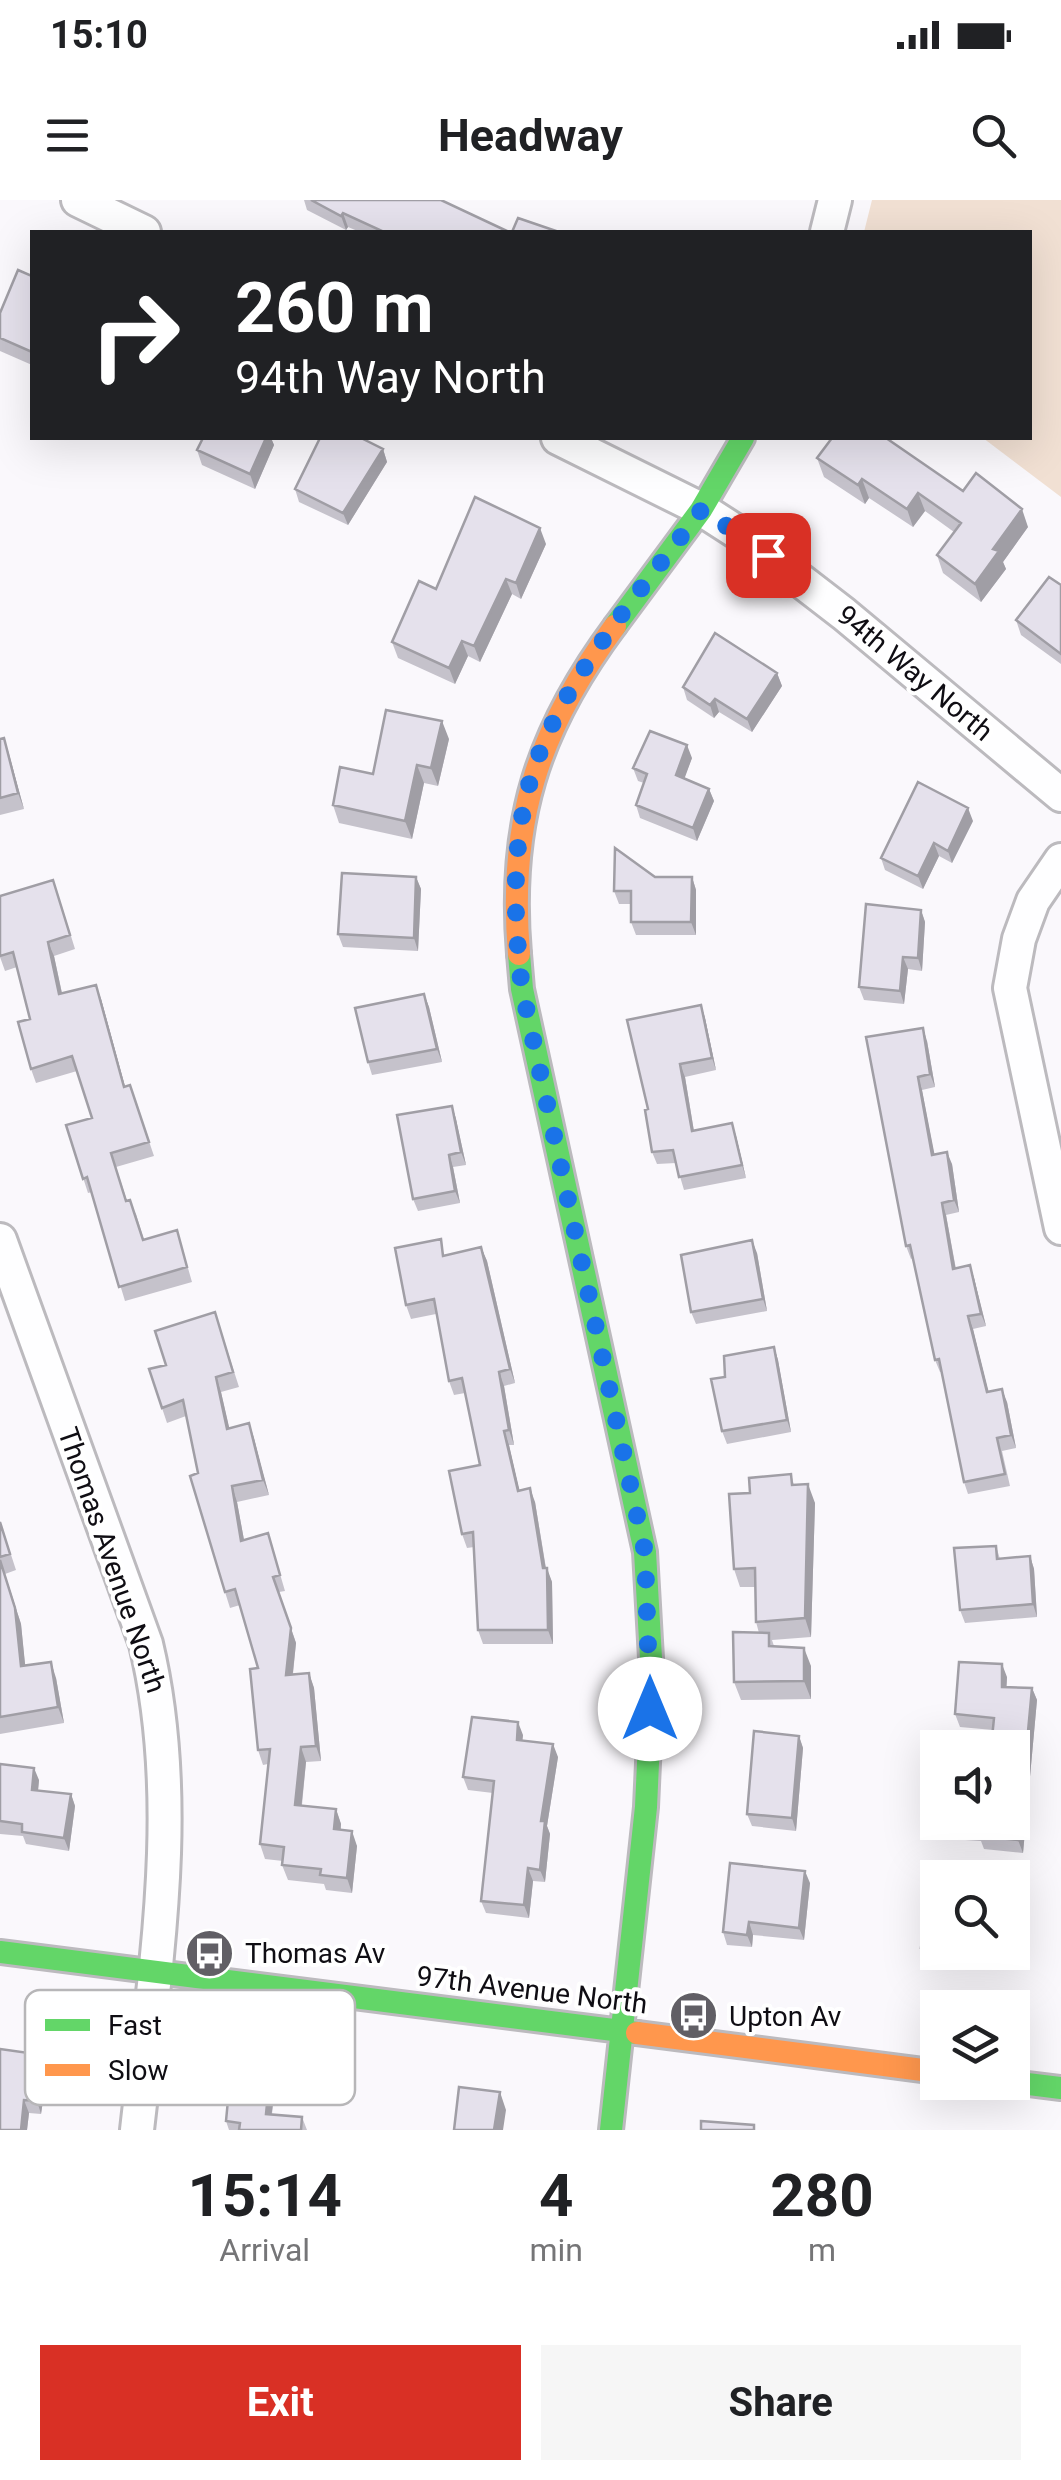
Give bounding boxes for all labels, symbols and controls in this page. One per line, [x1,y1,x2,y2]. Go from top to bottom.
text: 15:10 [50,13,148,57]
icon: menu [40,108,95,163]
icon: search [966,108,1021,163]
text: Headway [438,109,623,162]
text: 260 m [235,267,434,349]
icon: right [70,270,200,400]
text: 94th Way North [235,351,546,404]
pin [726,513,811,598]
icon: arrive [741,528,796,583]
street label: 94th Way North [830,598,1000,748]
street label: Thomas Avenue North [51,1423,173,1697]
position arrow [598,1657,702,1761]
map controls [920,1730,1030,2100]
button: sound [920,1730,1030,1840]
button: search [920,1860,1030,1970]
bus stop icon: Thomas Av [184,1927,236,1979]
place label: Thomas Av [245,1937,386,1970]
street label: 97th Avenue North [415,1959,649,2021]
legend [25,1990,355,2105]
bus stop icon: Upton Av [668,1990,720,2042]
button: layers [920,1990,1030,2100]
place label: Upton Av [729,2000,842,2033]
text: Fast [108,2009,162,2042]
text: Slow [108,2054,168,2087]
text: 15:14 [187,2160,342,2231]
text: 4 [539,2160,573,2231]
text: 280 [770,2160,874,2231]
text: Arrival [219,2231,310,2269]
text: min [529,2231,583,2269]
text: m [808,2231,836,2269]
button: Exit [40,2345,521,2460]
button: Share [541,2345,1021,2460]

